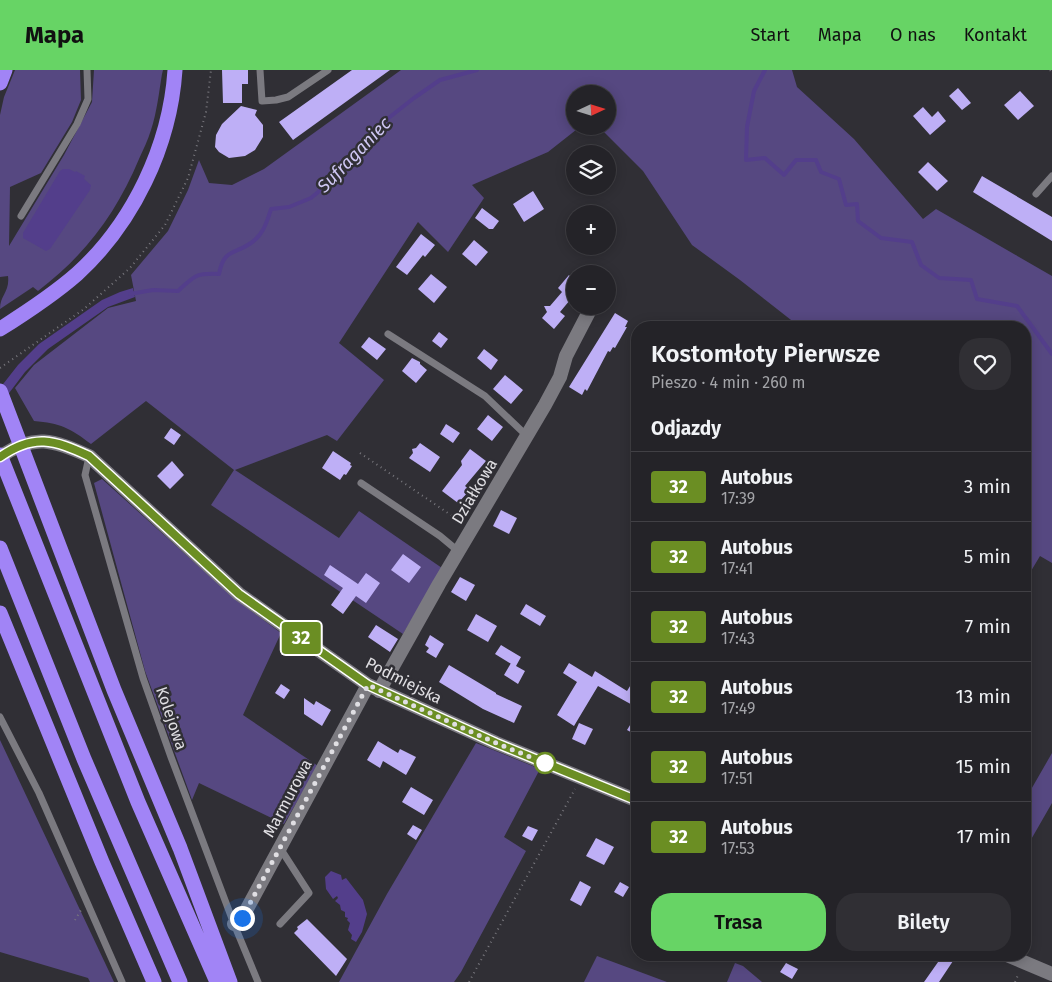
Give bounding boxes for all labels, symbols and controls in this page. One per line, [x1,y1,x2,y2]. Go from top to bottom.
text: Mapa [25,21,84,49]
text: Start [750,24,790,46]
text: Mapa [818,24,862,46]
text: O nas [890,24,936,46]
text: Kontakt [964,24,1027,46]
north arrow [566,85,616,135]
map controls [566,85,616,315]
water label: Sufraganiec [312,112,396,198]
button: layers [566,145,616,195]
button: + [566,205,616,255]
button: − [566,265,616,315]
button: heart [959,338,1011,390]
text: Kostomłoty Pierwsze [651,340,880,368]
text: Pieszo · 4 min · 260 m [651,373,806,392]
text: Odjazdy [651,417,721,440]
street label: Działkowa [448,455,501,527]
text: Autobus [721,466,793,489]
text: 3 min [964,475,1011,498]
text: 32 [669,476,688,498]
text: 17:39 [721,489,755,508]
text: Autobus [721,536,793,559]
text: 5 min [964,545,1011,568]
text: 32 [669,546,688,568]
text: 17:41 [721,559,753,578]
text: Autobus [721,606,793,629]
text: 7 min [965,615,1011,638]
text: 32 [669,616,688,638]
line badge: 32 [278,622,324,654]
text: 32 [292,627,310,649]
text: 17:43 [721,629,755,648]
street label: Podmiejska [362,653,445,708]
text: Autobus [721,676,793,699]
street label: Kolejowa [152,684,191,752]
text: 13 min [955,685,1011,708]
text: 32 [669,686,688,708]
text: 17:49 [721,699,755,718]
text: Autobus [721,746,793,769]
unlabelled marker [534,752,556,774]
text: 15 min [955,755,1011,778]
street label: Marmurowa [259,756,316,840]
text: 32 [669,756,688,778]
text: 17:51 [721,769,753,788]
text: Autobus [721,816,793,839]
text: 17 min [957,825,1011,848]
text: 32 [669,826,688,848]
text: 17:53 [721,839,755,858]
button: Trasa [651,893,826,951]
button: Bilety [836,893,1011,951]
your location [230,906,255,931]

